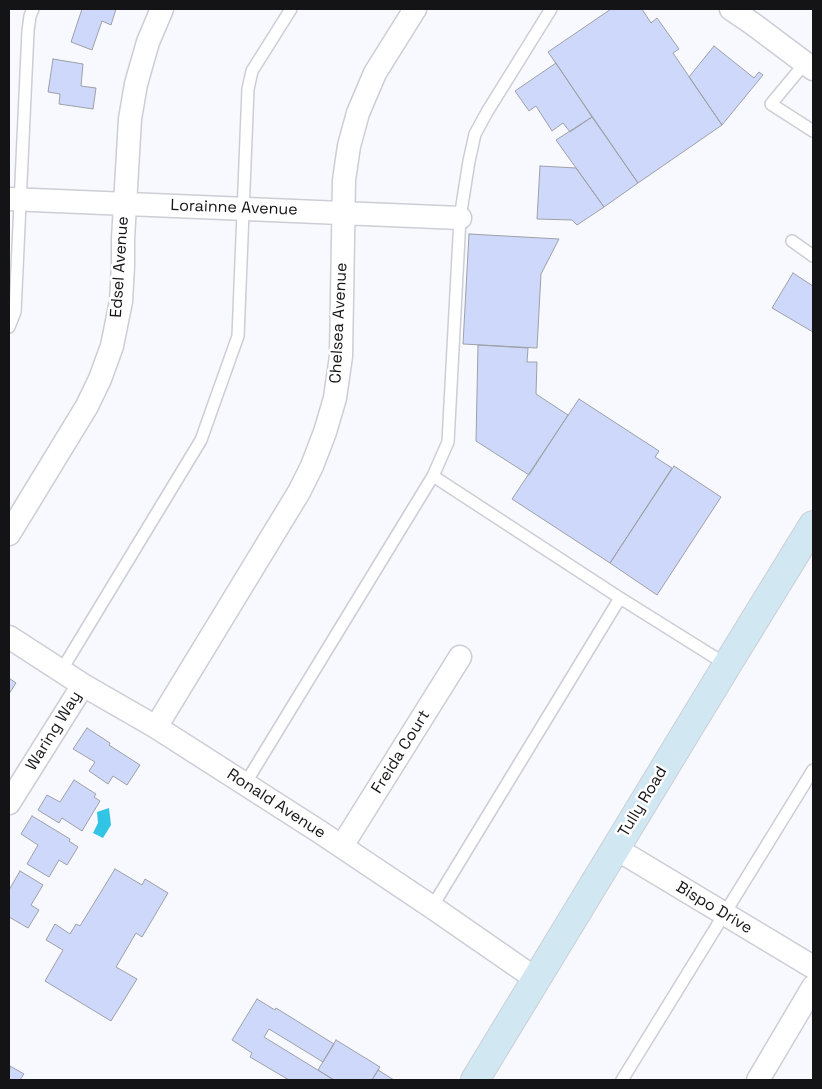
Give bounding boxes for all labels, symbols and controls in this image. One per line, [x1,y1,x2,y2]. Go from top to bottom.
street label: Lorainne Avenue [170,196,298,220]
street label: Edsel Avenue [107,216,133,318]
street label: Chelsea Avenue [326,262,352,384]
street label: Waring Way [22,688,86,774]
street label: Freida Court [368,707,434,797]
street label: Tully Road [614,763,672,841]
street label: Ronald Avenue [223,765,329,843]
street label: Bispo Drive [672,878,756,938]

